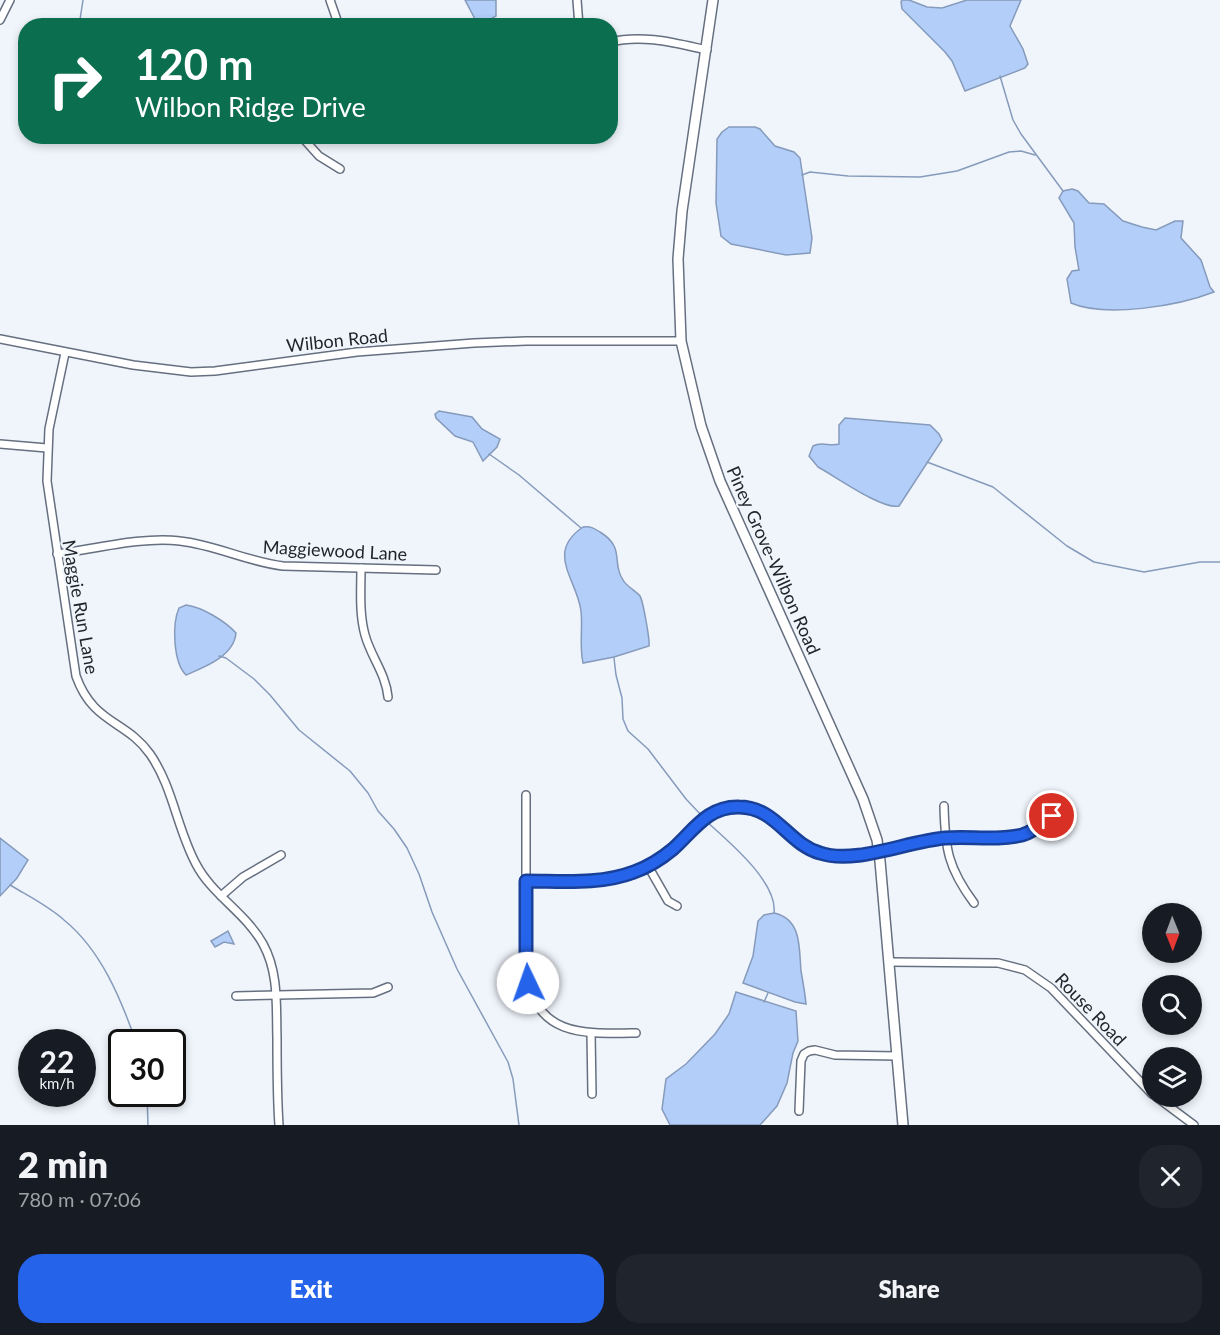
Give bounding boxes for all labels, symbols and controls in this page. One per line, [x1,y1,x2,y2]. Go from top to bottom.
text: 120 m [135,39,253,89]
icon: right [36,42,114,120]
text: Wilbon Ridge Drive [135,90,366,123]
street label: Wilbon Road [285,324,389,356]
street label: Piney Grove-Wilbon Road [722,462,826,658]
street label: Maggiewood Lane [262,535,408,565]
street label: Maggie Run Lane [58,538,104,676]
pin [1026,790,1077,841]
icon: arrive [1035,799,1068,832]
north arrow [1142,903,1202,963]
map controls [1142,903,1202,1107]
position arrow [496,951,560,1015]
street label: Rouse Road [1051,968,1131,1050]
button: search [1142,975,1202,1035]
speed limit sign: 30 [108,1029,186,1107]
text: 22 [40,1043,74,1079]
button: layers [1142,1047,1202,1107]
text: km/h [39,1074,75,1092]
text: 2 min [18,1142,108,1186]
button: close [1139,1145,1202,1208]
text: 780 m · 07:06 [18,1187,141,1211]
button: Exit [18,1254,604,1323]
button: Share [616,1254,1202,1323]

